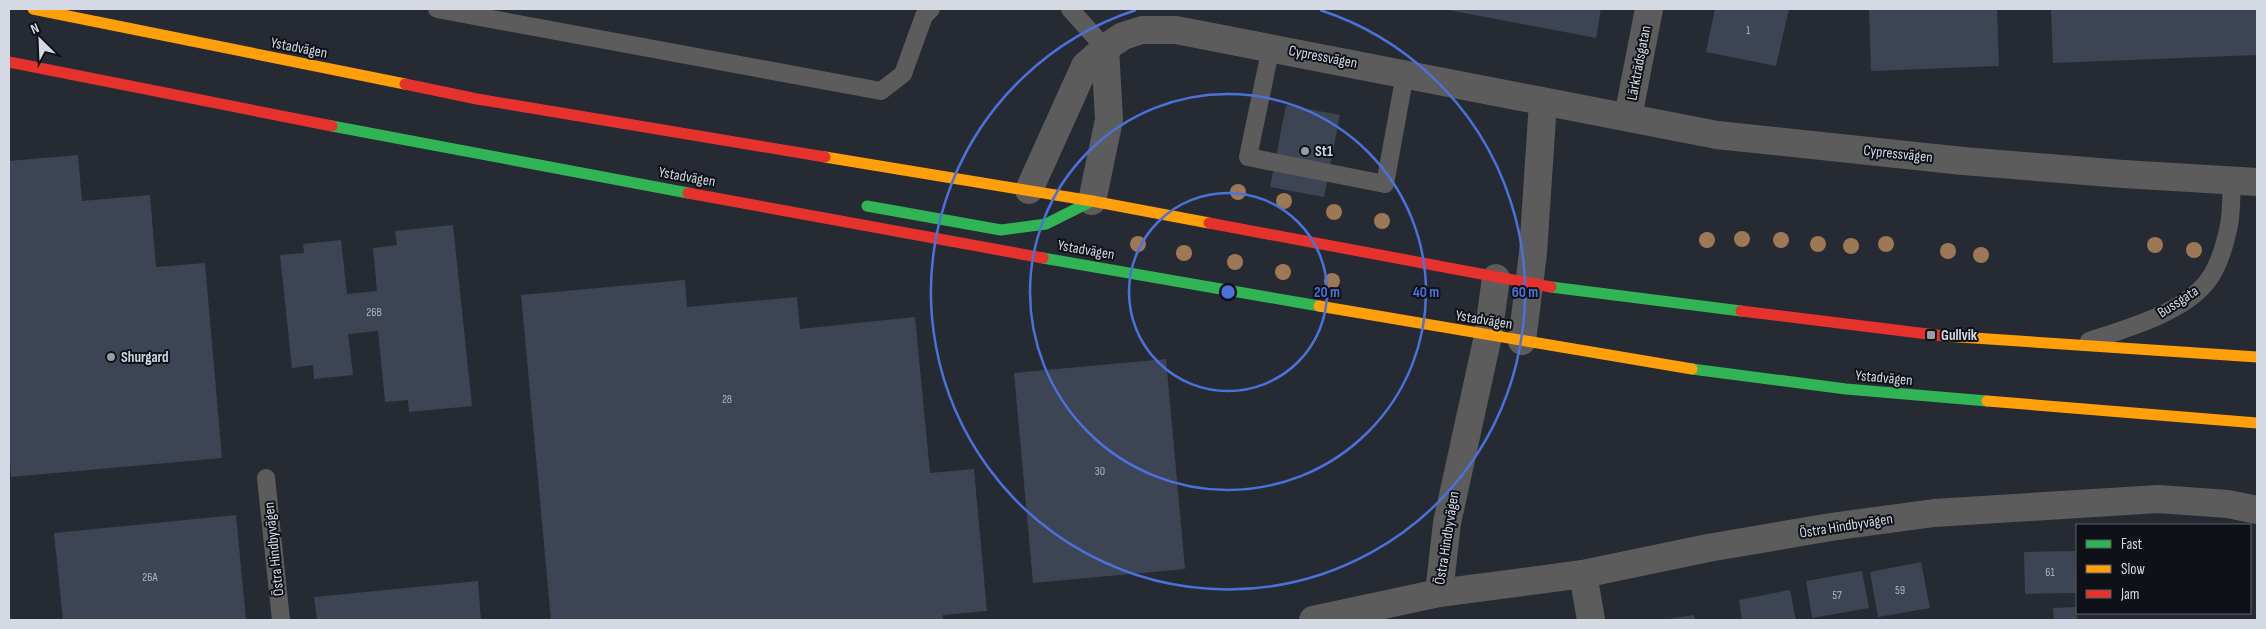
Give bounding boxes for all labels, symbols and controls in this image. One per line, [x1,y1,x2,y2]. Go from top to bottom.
north arrow [15,15,65,65]
text: N [28,19,42,38]
house number: 1 [1746,23,1751,38]
street label: Lärkträdsgatan [1622,24,1656,102]
street label: Ystadvägen [269,33,329,63]
street label: Cypressvägen [1287,41,1359,73]
street label: Cypressvägen [1862,141,1934,167]
place label: St1 [1315,142,1333,161]
marker: St1 [1299,145,1311,157]
street label: Ystadvägen [657,163,717,191]
street label: Ystadvägen [1056,236,1116,264]
street label: Bussgata [2154,282,2202,322]
centre of rings [1219,283,1237,301]
text: 20 m [1314,283,1340,302]
text: 40 m [1413,283,1439,302]
text: 60 m [1512,283,1538,302]
house number: 26B [366,305,382,320]
street label: Ystadvägen [1454,306,1514,334]
place label: Gullvik [1941,326,1978,345]
marker: Gullvik [1925,329,1937,341]
place label: Shurgard [121,348,169,367]
marker: Shurgard [105,351,117,363]
street label: Ystadvägen [1855,366,1913,390]
house number: 28 [722,392,732,407]
house number: 30 [1095,464,1105,479]
street label: Östra Hindbyvägen [1430,490,1464,586]
street label: Östra Hindbyvägen [260,501,288,597]
street label: Östra Hindbyvägen [1798,509,1894,543]
legend [2076,524,2251,614]
text: Fast [2121,535,2143,554]
text: Slow [2121,560,2145,579]
house number: 61 [2045,565,2056,580]
house number: 26A [142,570,159,585]
house number: 59 [1895,583,1905,598]
text: Jam [2120,585,2139,604]
house number: 57 [1832,588,1842,603]

